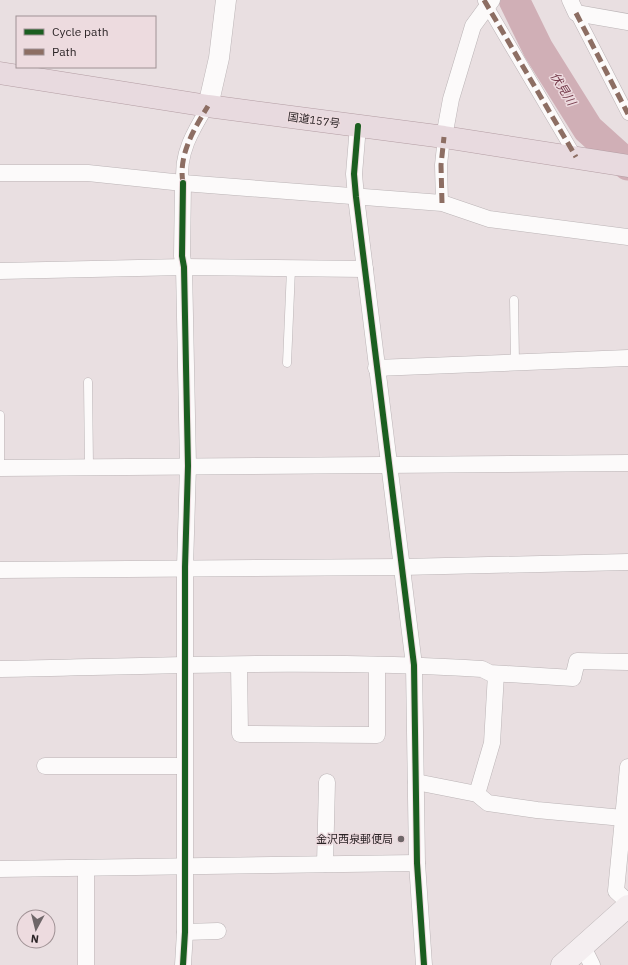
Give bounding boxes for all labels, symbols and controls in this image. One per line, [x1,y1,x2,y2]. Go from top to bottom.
legend [16,16,156,68]
text: Cycle path [52,24,109,39]
text: Path [52,44,77,59]
water label: 伏見川 [548,69,580,110]
street label: 国道157号 [287,109,341,131]
place label: 金沢西泉郵便局 [316,832,393,846]
marker: 金沢西泉郵便局 [396,834,406,844]
north arrow [16,909,56,949]
text: N [30,931,40,946]

